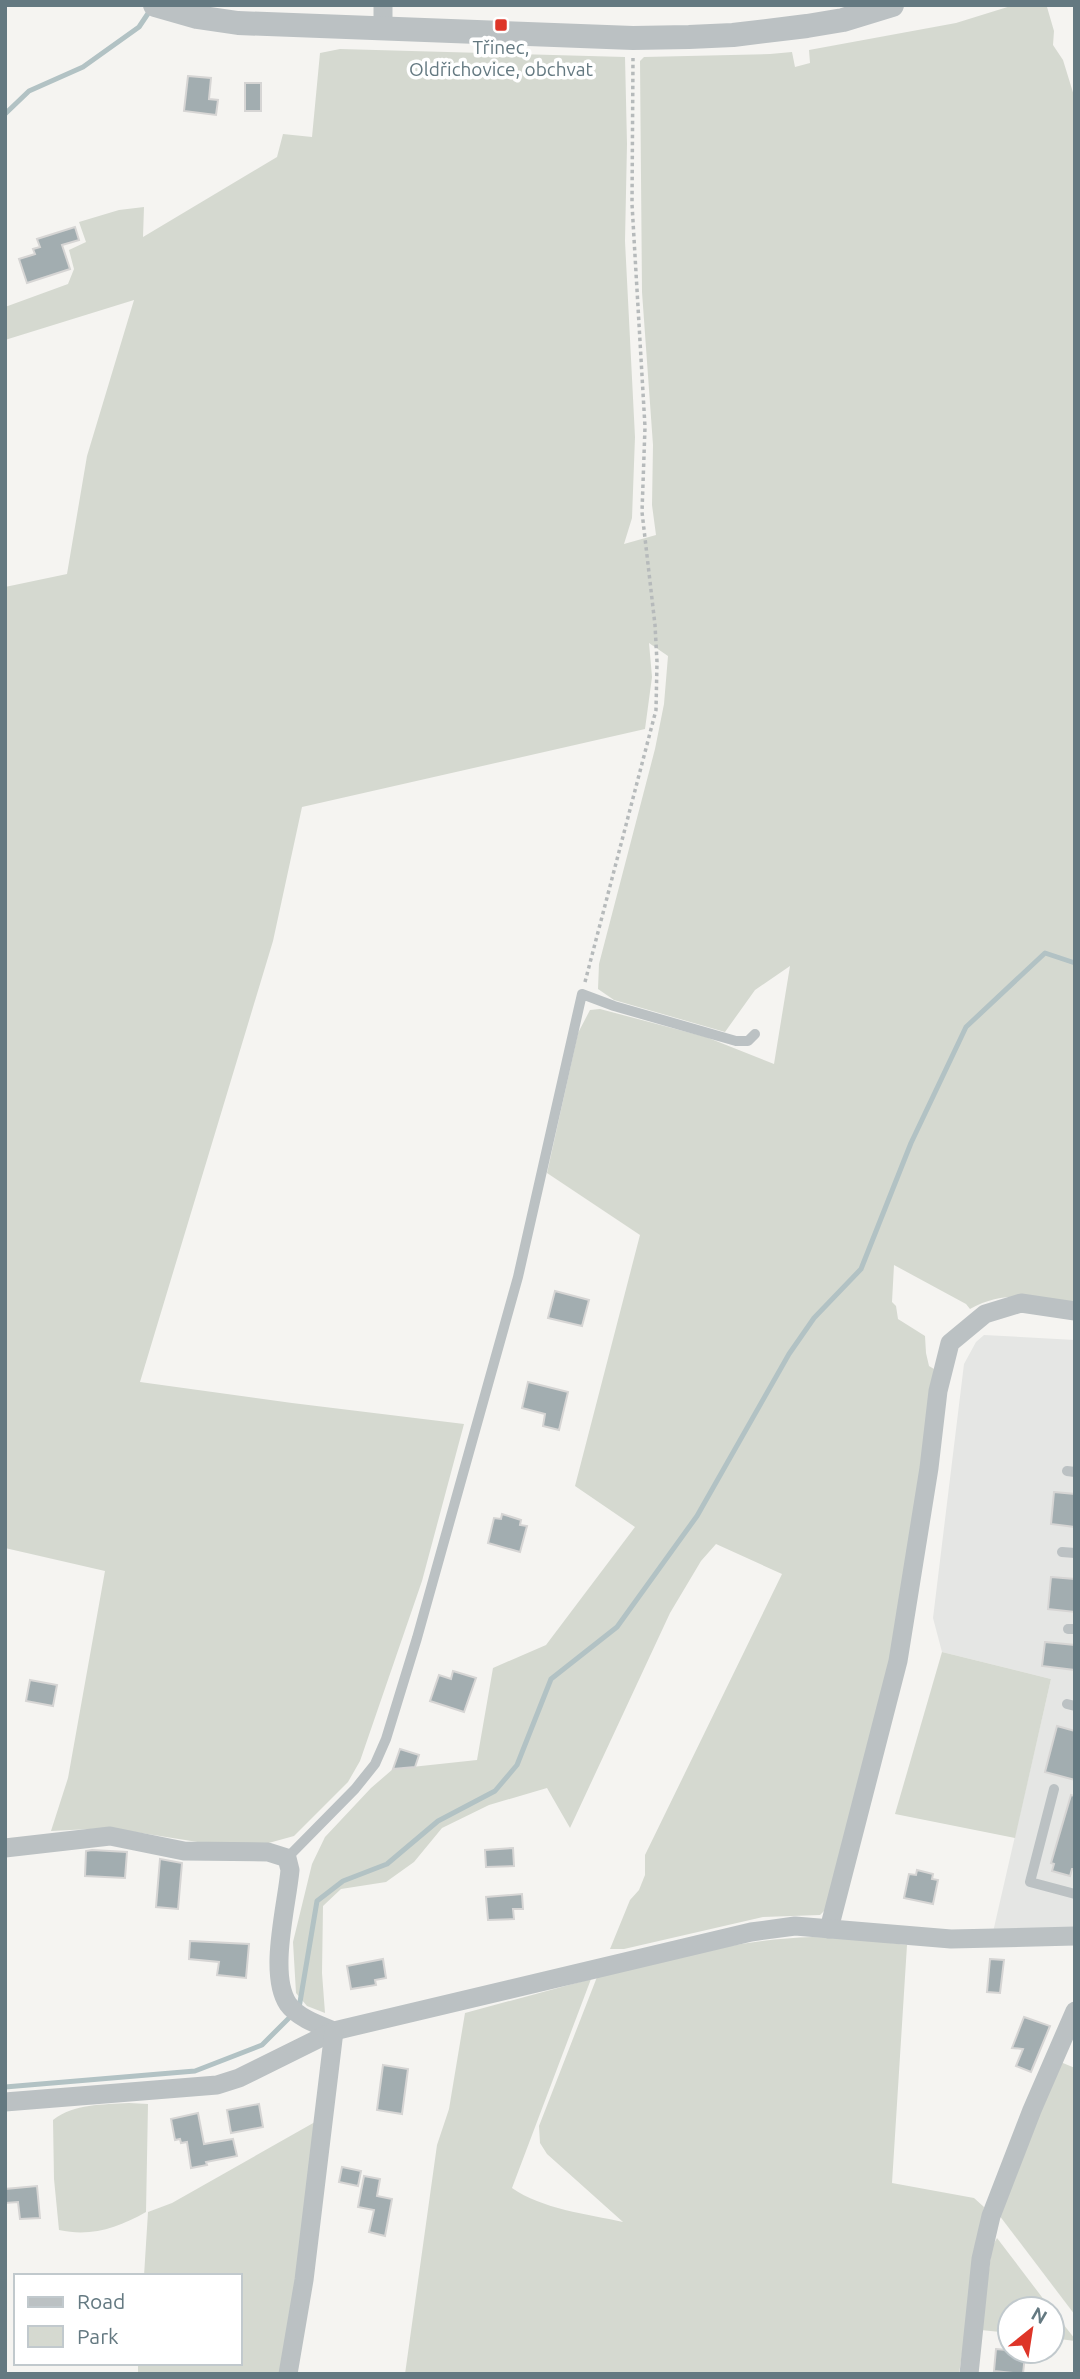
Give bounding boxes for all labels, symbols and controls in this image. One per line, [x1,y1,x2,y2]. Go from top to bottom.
marker: Třinec, Oldřichovice, obchvat [493,17,509,33]
place label: Třinec, Oldřichovice, obchvat [409,36,594,80]
legend [14,2274,242,2365]
text: Road [77,2289,125,2313]
north arrow [996,2295,1066,2365]
text: N [1028,2302,1051,2328]
text: Park [77,2324,119,2348]

